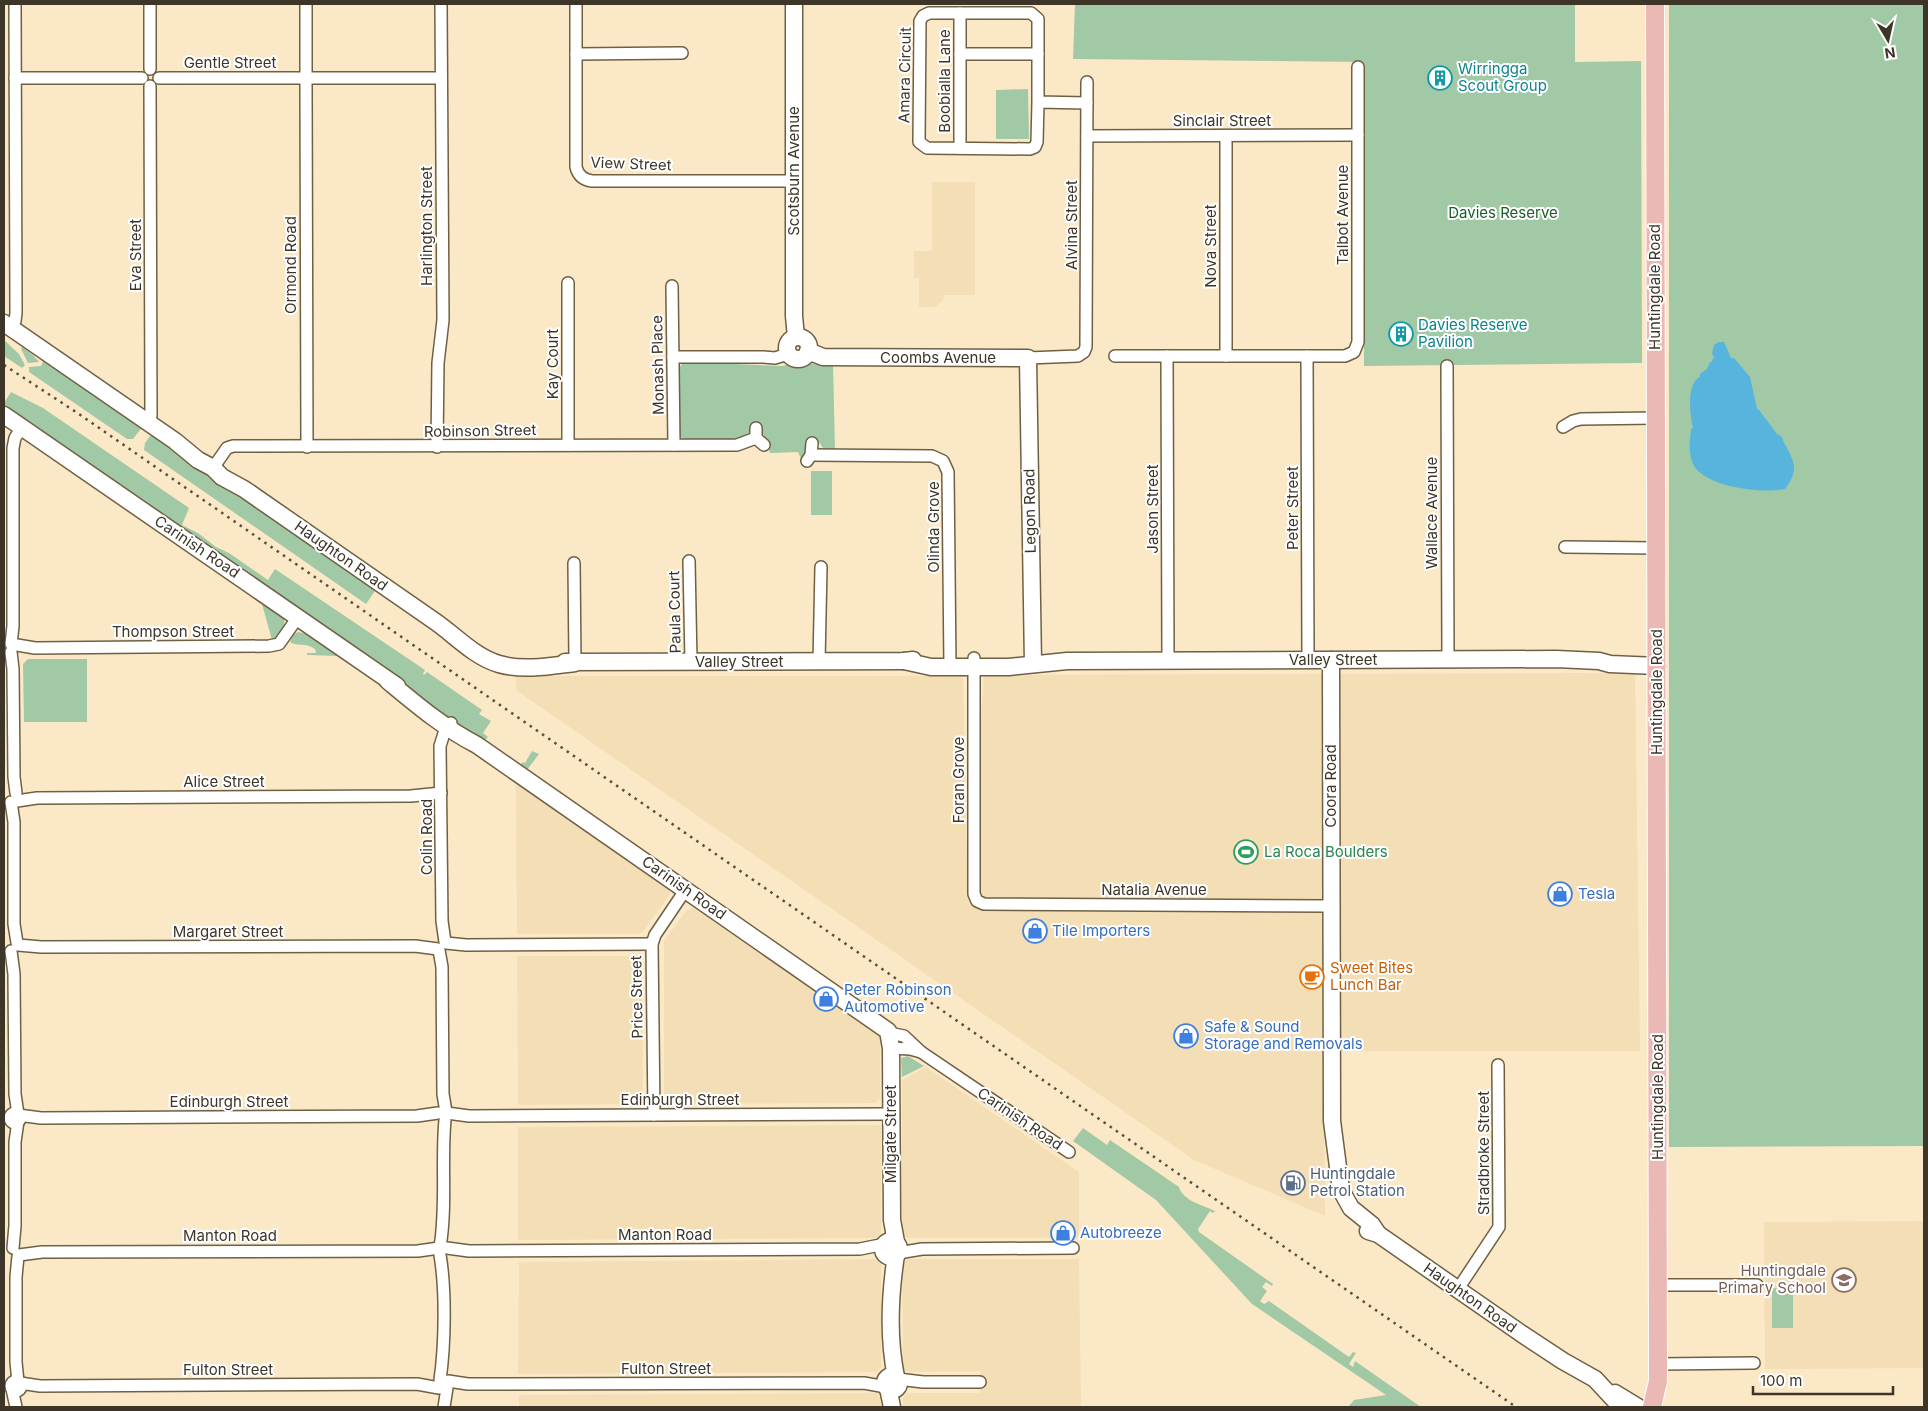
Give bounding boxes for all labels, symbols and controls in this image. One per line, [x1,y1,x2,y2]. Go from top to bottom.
north arrow [1863,15,1913,65]
street label: Amara Circuit [894,27,915,123]
street label: Boobialla Lane [935,29,954,133]
text: N [1884,44,1897,63]
street label: Gentle Street [184,53,276,72]
place label: Wirringga Scout Group [1458,59,1547,95]
building icon: Wirringga Scout Group [1427,65,1453,91]
street label: Scotsburn Avenue [784,106,803,236]
street label: Sinclair Street [1173,111,1271,130]
street label: View Street [590,153,672,174]
street label: Talbot Avenue [1333,165,1352,265]
street label: Harlington Street [417,166,436,286]
street label: Alvina Street [1062,180,1081,270]
park label: Davies Reserve [1448,203,1558,222]
street label: Nova Street [1201,204,1220,288]
street label: Ormond Road [281,216,300,314]
street label: Eva Street [126,219,145,291]
street label: Huntingdale Road [1645,224,1664,350]
street label: Monash Place [647,315,668,415]
place label: Davies Reserve Pavilion [1418,315,1528,351]
building icon: Davies Reserve Pavilion [1388,321,1414,347]
street label: Kay Court [543,329,562,399]
street label: Coombs Avenue [880,348,996,367]
street label: Robinson Street [424,420,536,441]
street label: Wallace Avenue [1422,457,1441,569]
street label: Jason Street [1143,464,1162,554]
street label: Peter Street [1283,466,1302,550]
street label: Legon Road [1019,469,1040,554]
street label: Olinda Grove [924,481,943,573]
street label: Carinish Road [151,511,243,582]
street label: Haughton Road [291,516,392,595]
street label: Paula Court [664,570,685,654]
street label: Thompson Street [112,622,234,641]
street label: Huntingdale Road [1647,629,1666,755]
street label: Valley Street [1289,650,1377,669]
street label: Valley Street [695,652,783,671]
street label: Foran Grove [949,737,968,823]
street label: Coora Road [1321,744,1340,828]
street label: Alice Street [183,772,265,791]
street label: Colin Road [417,799,436,875]
sports icon: La Roca Boulders [1233,839,1259,865]
place label: La Roca Boulders [1264,842,1388,861]
street label: Carinish Road [638,852,730,924]
street label: Natalia Avenue [1101,880,1207,899]
shop icon: Tesla [1547,881,1573,907]
place label: Tesla [1578,884,1615,903]
shop icon: Tile Importers [1022,918,1048,944]
place label: Tile Importers [1052,921,1150,940]
street label: Margaret Street [173,922,283,941]
street label: Price Street [626,955,647,1039]
place label: Sweet Bites Lunch Bar [1330,958,1413,994]
cafe icon: Sweet Bites Lunch Bar [1299,964,1325,990]
place label: Peter Robinson Automotive [844,980,952,1016]
shop icon: Peter Robinson Automotive [813,986,839,1012]
place label: Safe & Sound Storage and Removals [1204,1017,1363,1053]
shop icon: Safe & Sound Storage and Removals [1173,1023,1199,1049]
street label: Huntingdale Road [1648,1034,1667,1160]
street label: Carinish Road [974,1083,1066,1154]
street label: Milgate Street [881,1085,900,1183]
street label: Edinburgh Street [621,1090,739,1109]
street label: Stradbroke Street [1474,1091,1493,1215]
street label: Edinburgh Street [170,1092,288,1111]
place label: Huntingdale Petrol Station [1310,1164,1405,1200]
fuel station icon: Huntingdale Petrol Station [1280,1170,1306,1196]
shop icon: Autobreeze [1050,1220,1076,1246]
place label: Autobreeze [1080,1223,1162,1242]
street label: Manton Road [618,1225,712,1244]
street label: Manton Road [183,1226,277,1245]
street label: Haughton Road [1420,1258,1521,1337]
place label: Huntingdale Primary School [1718,1261,1826,1297]
school or university icon: Huntingdale Primary School [1831,1267,1857,1293]
street label: Fulton Street [621,1359,711,1378]
street label: Fulton Street [183,1360,273,1379]
scale bar [1753,1364,1893,1396]
text: 100 m [1760,1371,1802,1390]

